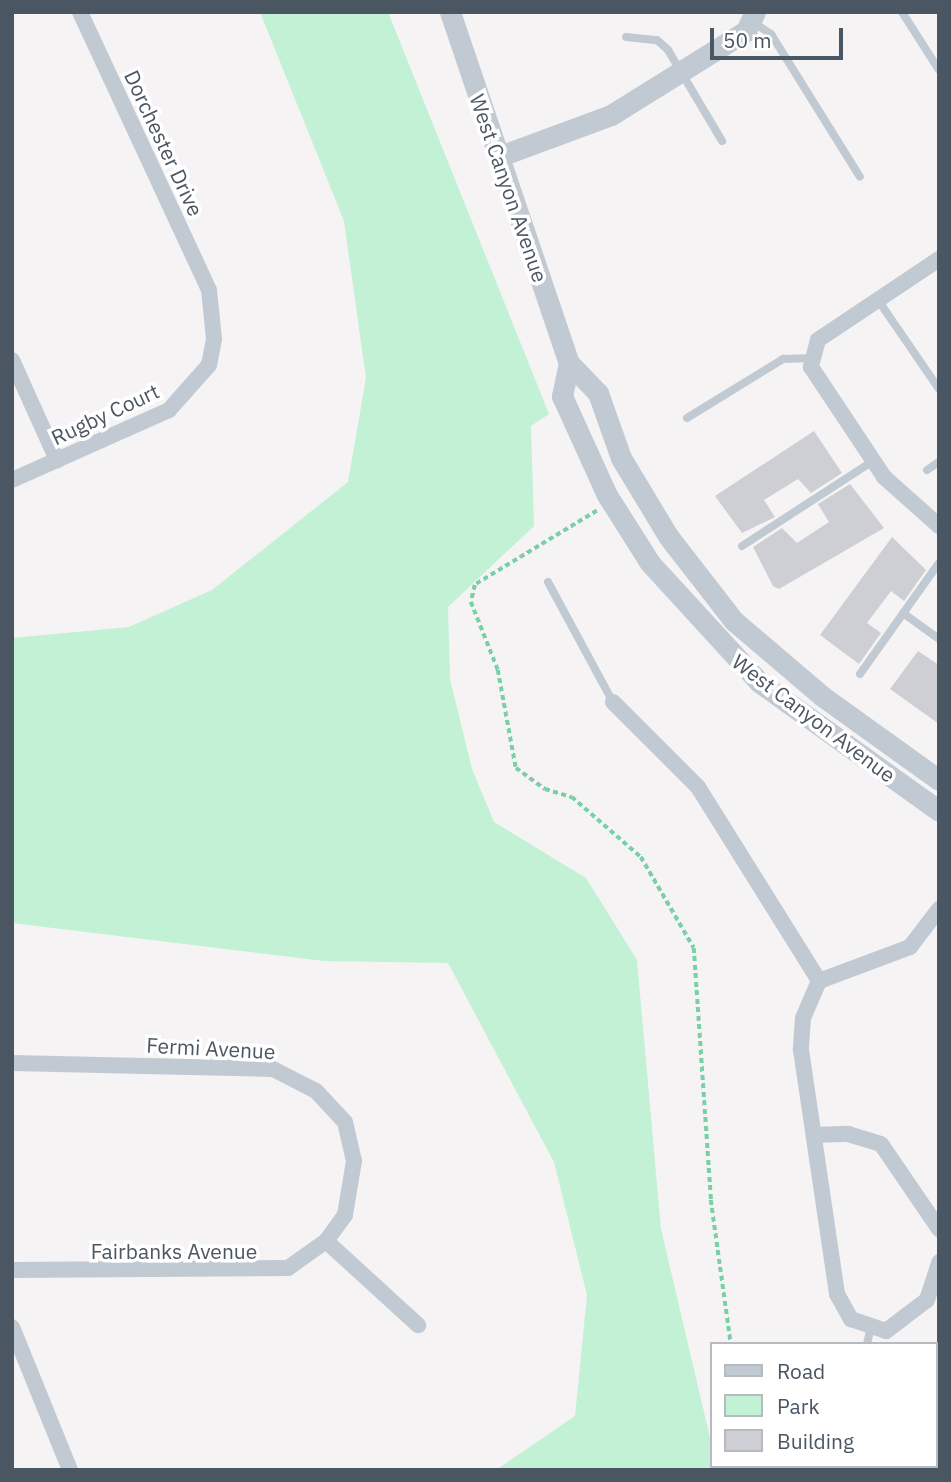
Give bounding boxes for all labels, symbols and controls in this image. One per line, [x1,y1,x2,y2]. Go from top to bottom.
scale bar [713,14,846,58]
text: 50 m [723,26,772,54]
street label: Dorchester Drive [119,66,209,220]
street label: West Canyon Avenue [465,91,553,285]
street label: Rugby Court [47,378,163,450]
street label: West Canyon Avenue [728,649,900,787]
street label: Fermi Avenue [146,1032,276,1064]
street label: Fairbanks Avenue [91,1238,257,1264]
legend [710,1342,937,1468]
text: Road [777,1357,825,1385]
text: Park [777,1392,820,1420]
text: Building [777,1427,854,1455]

